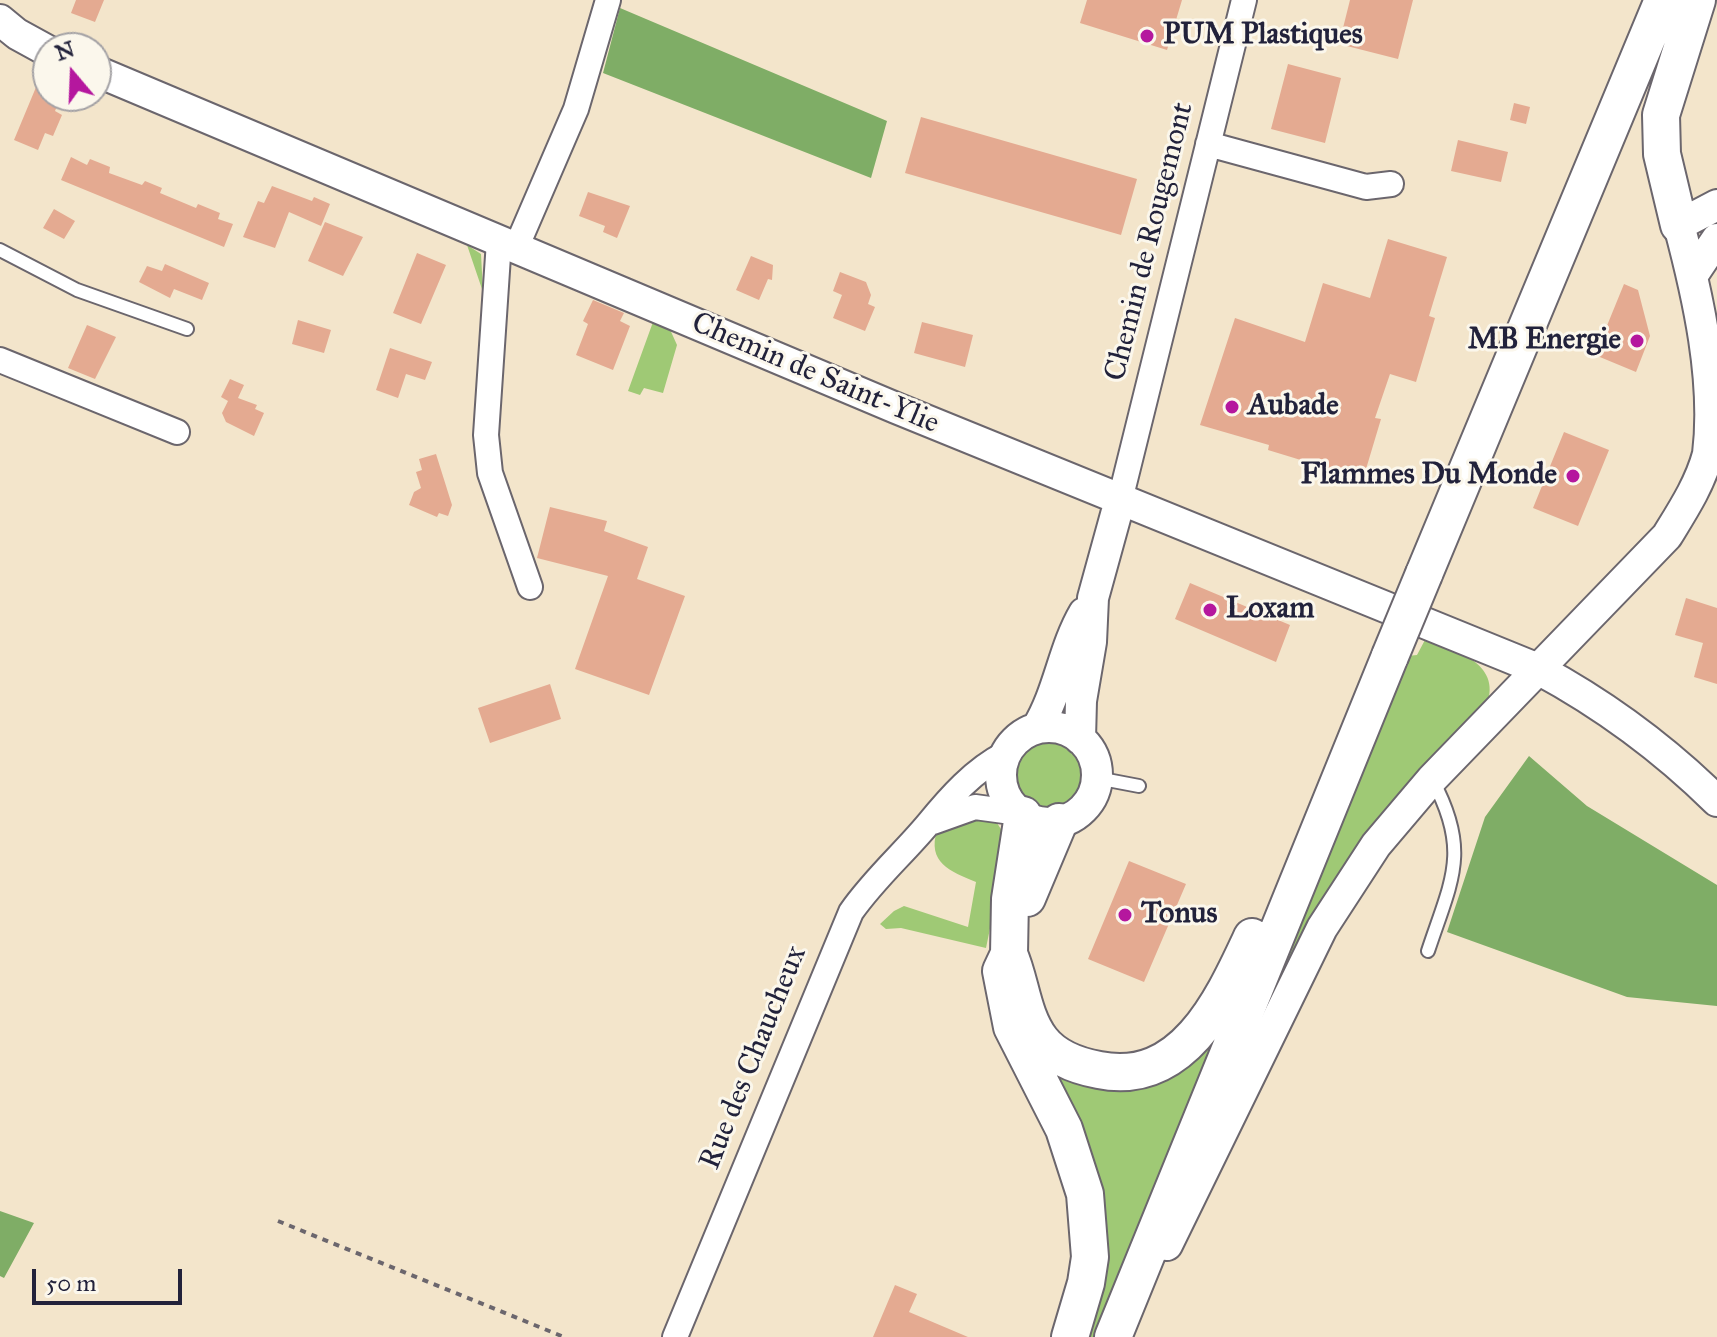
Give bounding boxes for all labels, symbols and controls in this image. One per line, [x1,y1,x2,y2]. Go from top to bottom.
place label: PUM Plastiques [1163,18,1363,54]
marker: PUM Plastiques [1138,27,1156,45]
north arrow [32,32,112,112]
text: N [51,35,78,67]
street label: Chemin de Rougemont [1098,99,1202,385]
street label: Chemin de Saint-Ylie [686,306,944,442]
place label: MB Energie [1468,323,1621,359]
marker: MB Energie [1628,332,1646,350]
place label: Aubade [1248,389,1339,425]
marker: Aubade [1223,398,1241,416]
place label: Flammes Du Monde [1301,458,1557,494]
marker: Flammes Du Monde [1564,467,1582,485]
place label: Loxam [1226,592,1314,628]
marker: Loxam [1201,601,1219,619]
place label: Tonus [1141,897,1217,933]
marker: Tonus [1116,906,1134,924]
street label: Rue des Chaucheux [693,941,815,1175]
scale bar [36,1253,186,1303]
text: 50 m [46,1268,96,1298]

